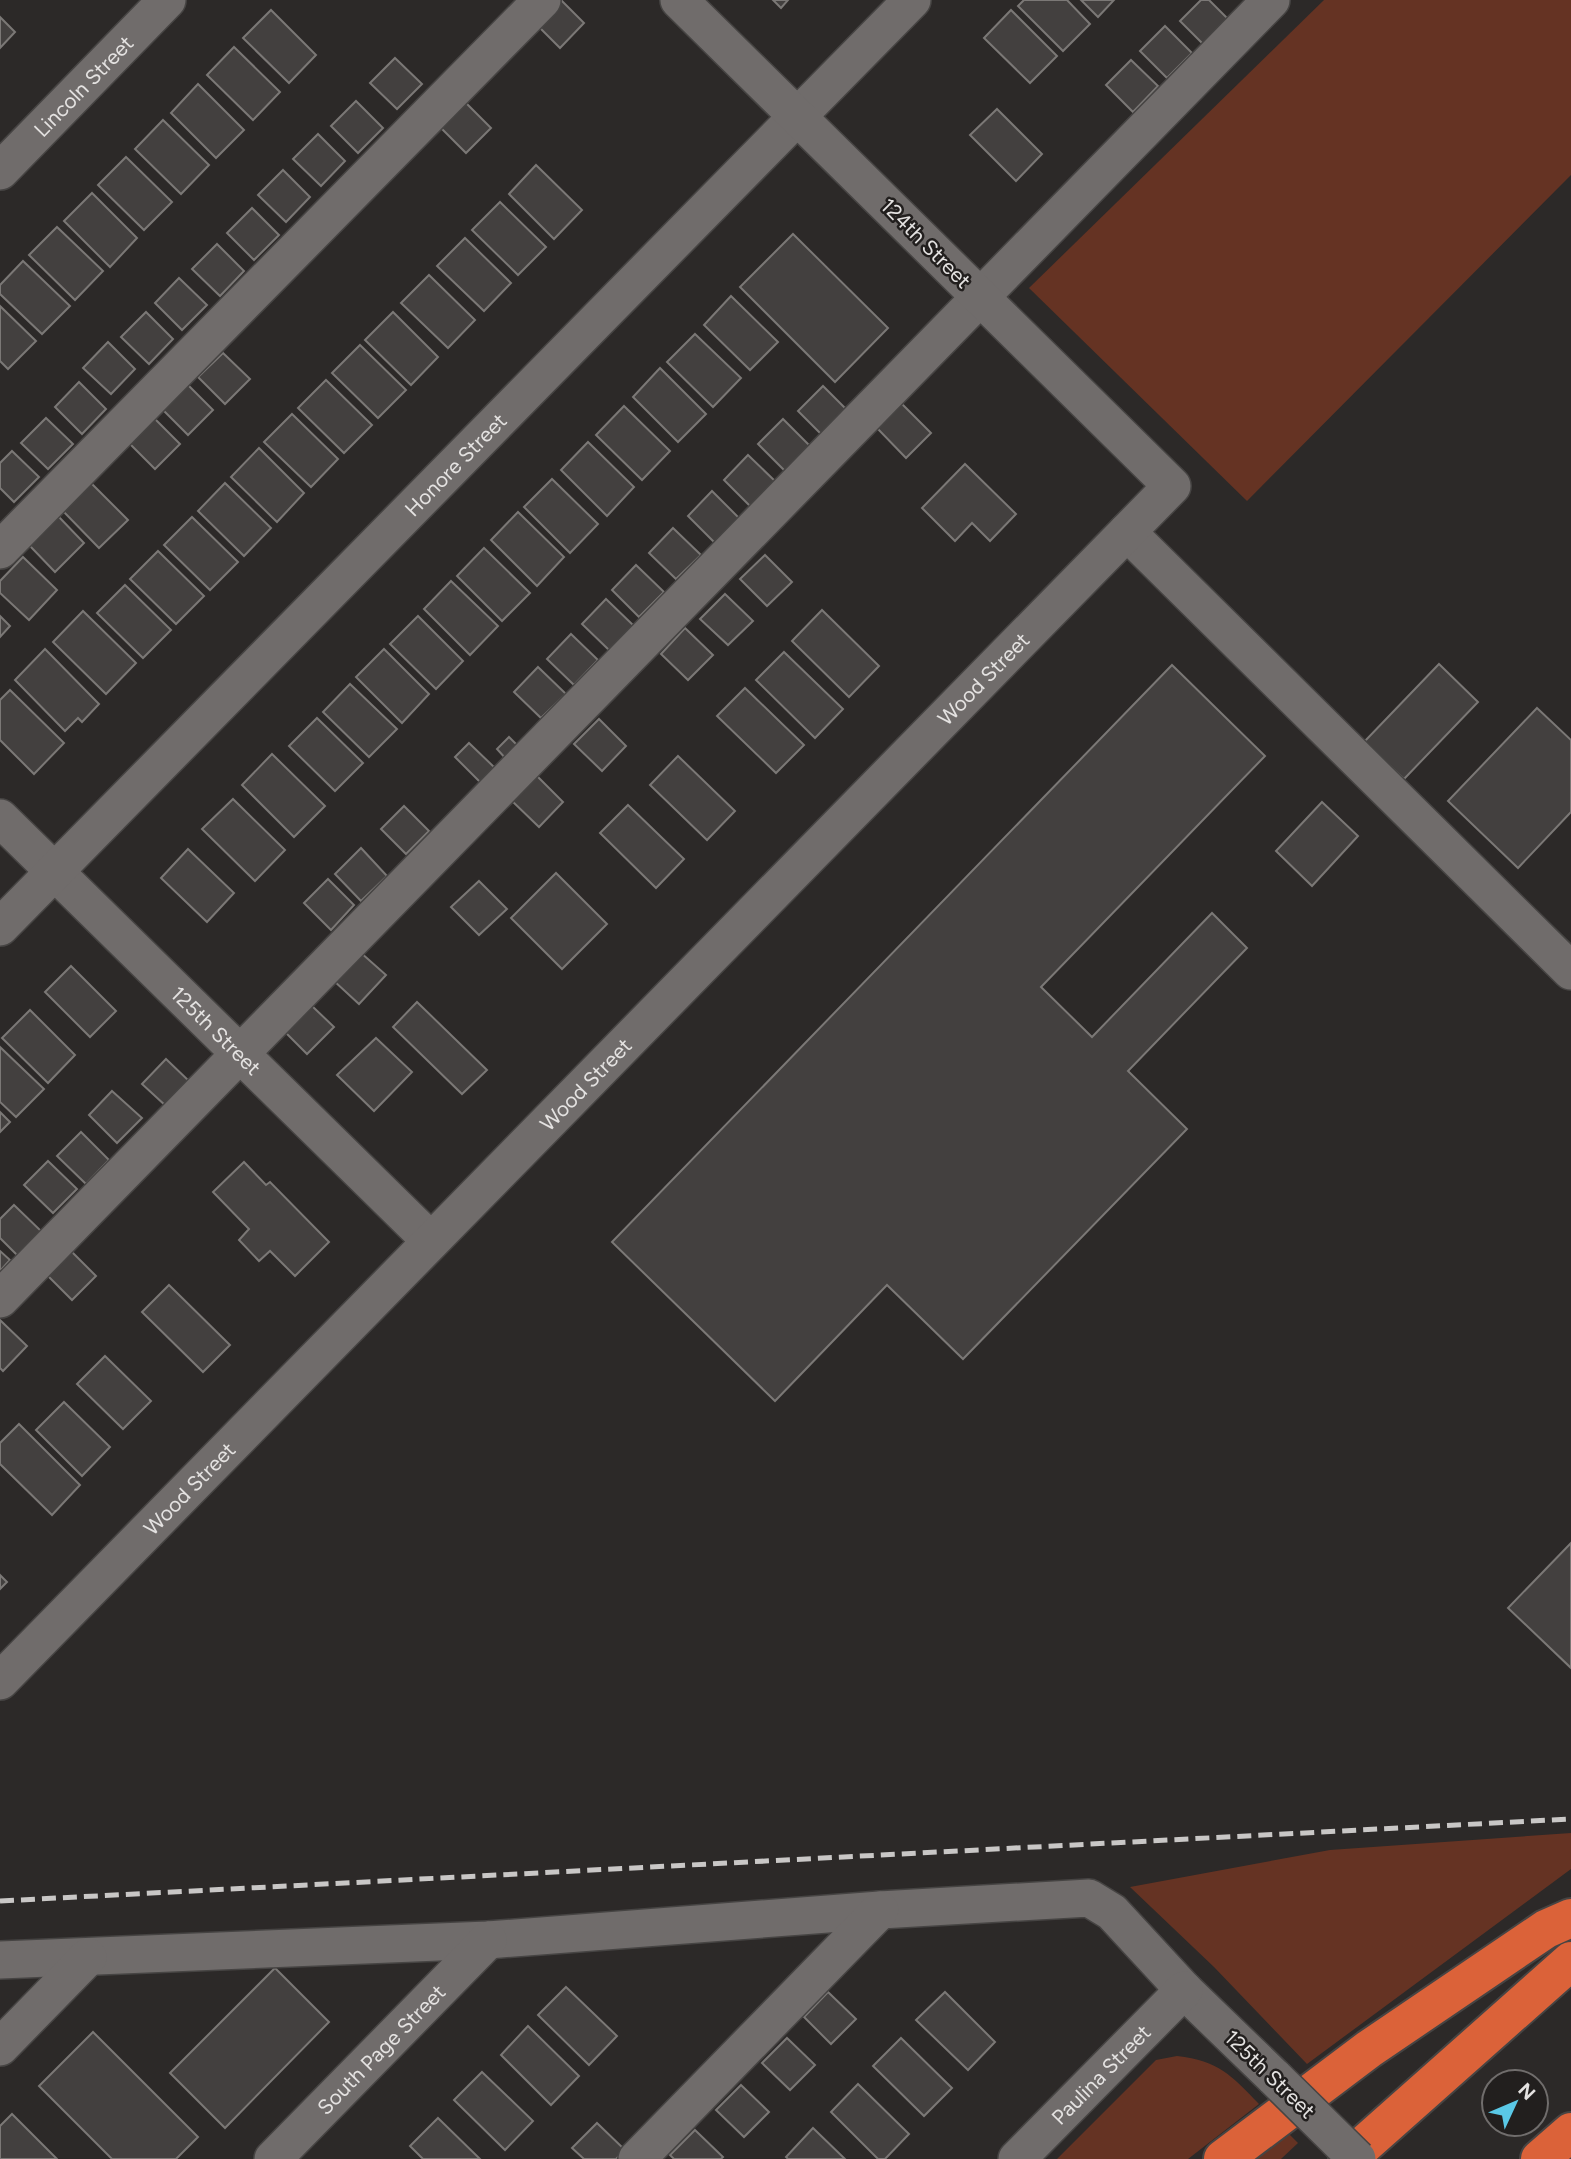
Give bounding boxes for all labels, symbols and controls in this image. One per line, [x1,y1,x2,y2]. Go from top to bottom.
street label: Lincoln Street [28,30,138,142]
street label: 124th Street [876,193,976,293]
street label: Honore Street [399,408,511,521]
street label: Wood Street [932,627,1034,730]
street label: 125th Street [166,981,267,1080]
street label: Wood Street [534,1033,636,1136]
street label: Wood Street [138,1437,240,1540]
street label: South Page Street [312,1979,450,2119]
street label: Paulina Street [1046,2019,1155,2130]
street label: 125th Street [1220,2025,1320,2123]
north arrow [1480,2068,1550,2138]
text: N [1513,2078,1540,2105]

